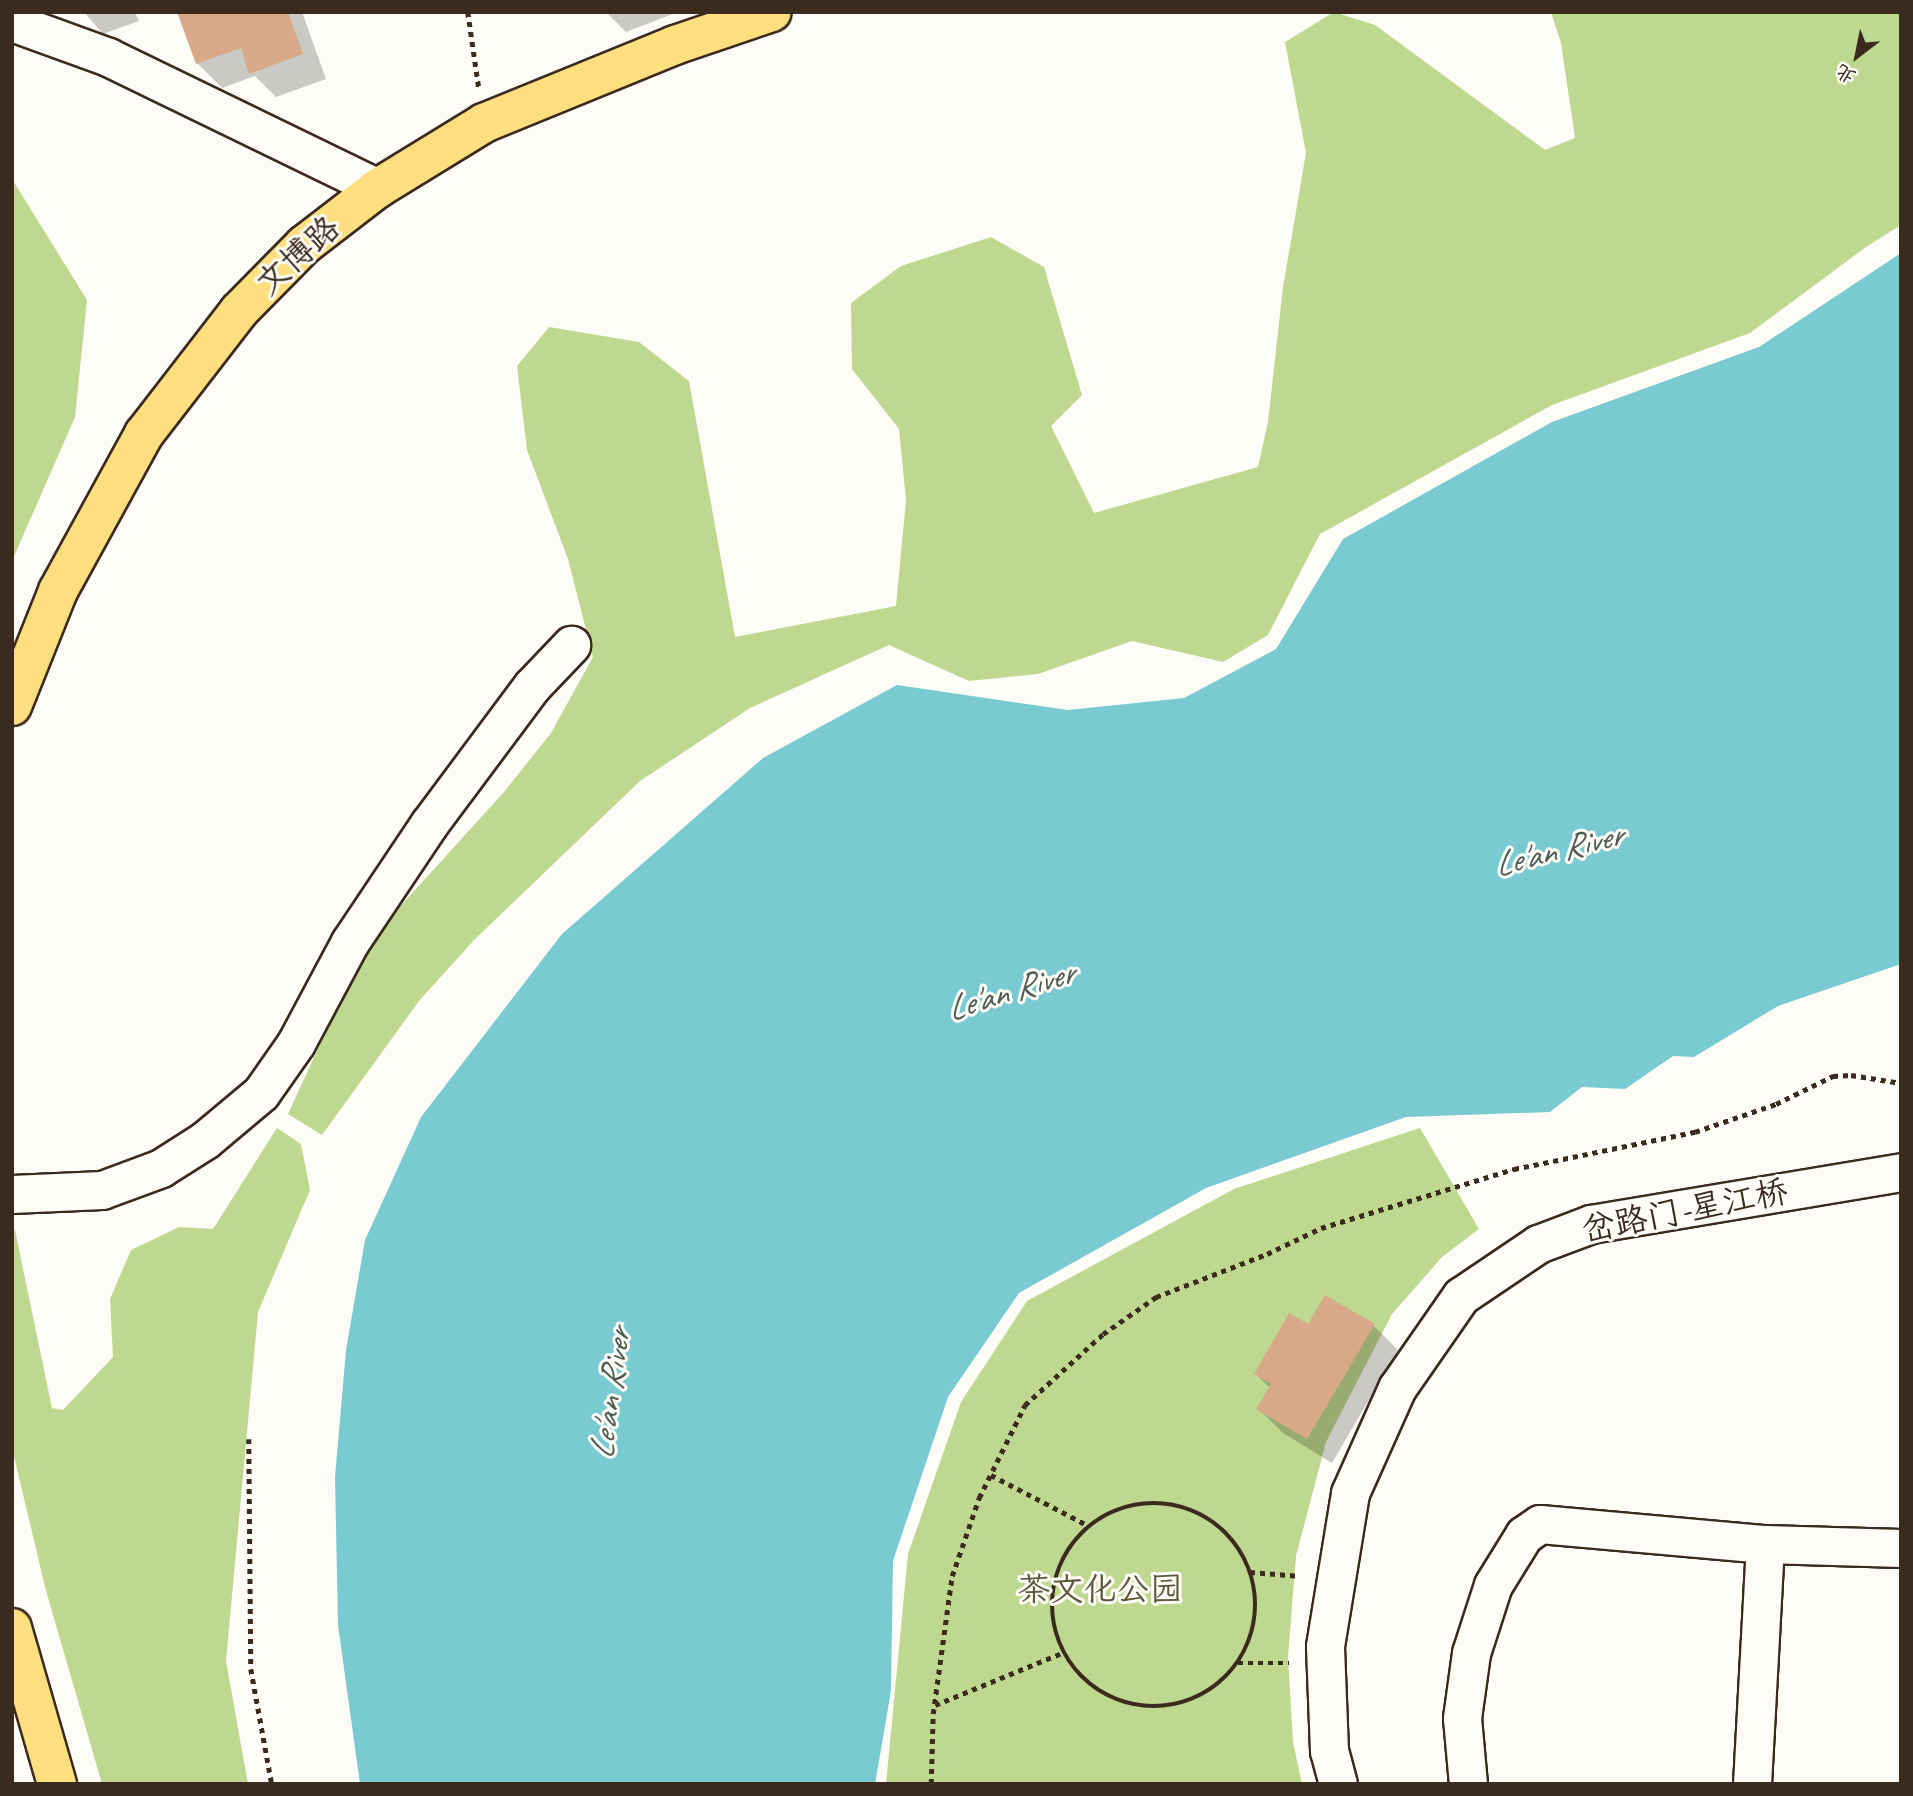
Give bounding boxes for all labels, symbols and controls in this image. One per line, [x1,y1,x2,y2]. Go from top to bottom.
north arrow [1822,21,1892,91]
text: 北 [1831,59,1860,89]
street label: 文博路 [248,208,348,304]
water label: Le'an River [1489,814,1627,886]
water label: Le'an River [941,952,1079,1030]
street label: 岔路门-星江桥 [1579,1172,1791,1250]
water label: Le'an River [580,1326,640,1462]
park label: 茶文化公园 [1018,1570,1182,1610]

